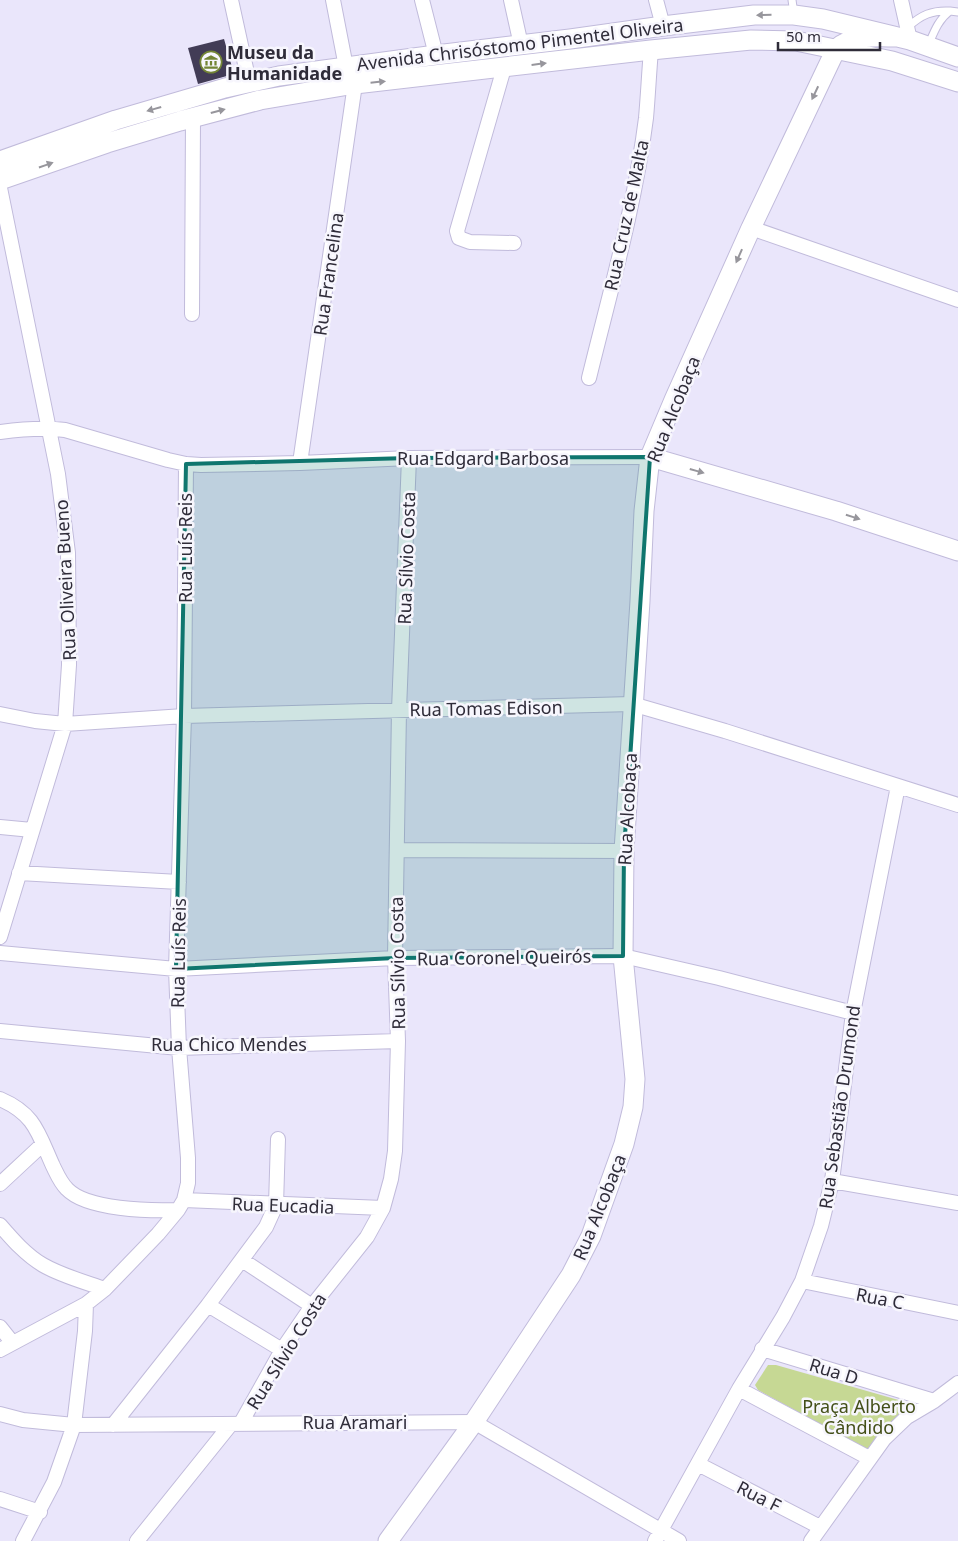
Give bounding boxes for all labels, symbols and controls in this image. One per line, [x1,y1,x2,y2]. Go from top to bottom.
one-way arrow [755,11,771,19]
street label: Avenida Chrisóstomo Pimentel Oliveira [355,12,685,76]
scale bar [778,20,880,52]
text: 50 m [786,26,821,46]
place label: Museu da Humanidade [227,40,342,85]
museum icon: Museu da Humanidade [199,50,223,74]
one-way arrow [531,60,547,68]
one-way arrow [370,78,386,86]
one-way arrow [811,86,819,100]
one-way arrow [147,105,162,113]
one-way arrow [210,107,225,115]
street label: Rua Cruz de Malta [598,137,654,293]
one-way arrow [39,160,54,168]
street label: Rua Francelina [307,211,349,337]
one-way arrow [734,249,742,263]
street label: Rua Alcobaça [641,352,705,466]
street label: Rua Edgard Barbosa [397,446,569,470]
one-way arrow [690,467,705,475]
street label: Rua Sílvio Costa [392,491,420,625]
street label: Rua Luís Reis [173,493,197,603]
street label: Rua Oliveira Bueno [49,499,81,661]
one-way arrow [846,513,861,521]
street label: Rua Tomas Edison [409,695,563,721]
street label: Rua Alcobaça [612,752,642,866]
street label: Rua Sílvio Costa [384,896,410,1030]
street label: Rua Luís Reis [165,898,191,1008]
street label: Rua Coronel Queirós [417,943,591,971]
street label: Rua Sebastião Drumond [813,1004,865,1210]
street label: Rua Chico Mendes [151,1032,307,1056]
street label: Rua Alcobaça [567,1150,631,1264]
street label: Rua Eucadia [231,1191,335,1219]
street label: Rua C [854,1282,906,1314]
street label: Rua Sílvio Costa [241,1288,331,1414]
street label: Rua D [806,1352,862,1390]
park label: Praça Alberto Cândido [802,1394,916,1439]
street label: Rua Aramari [303,1410,407,1434]
street label: Rua F [733,1475,785,1517]

